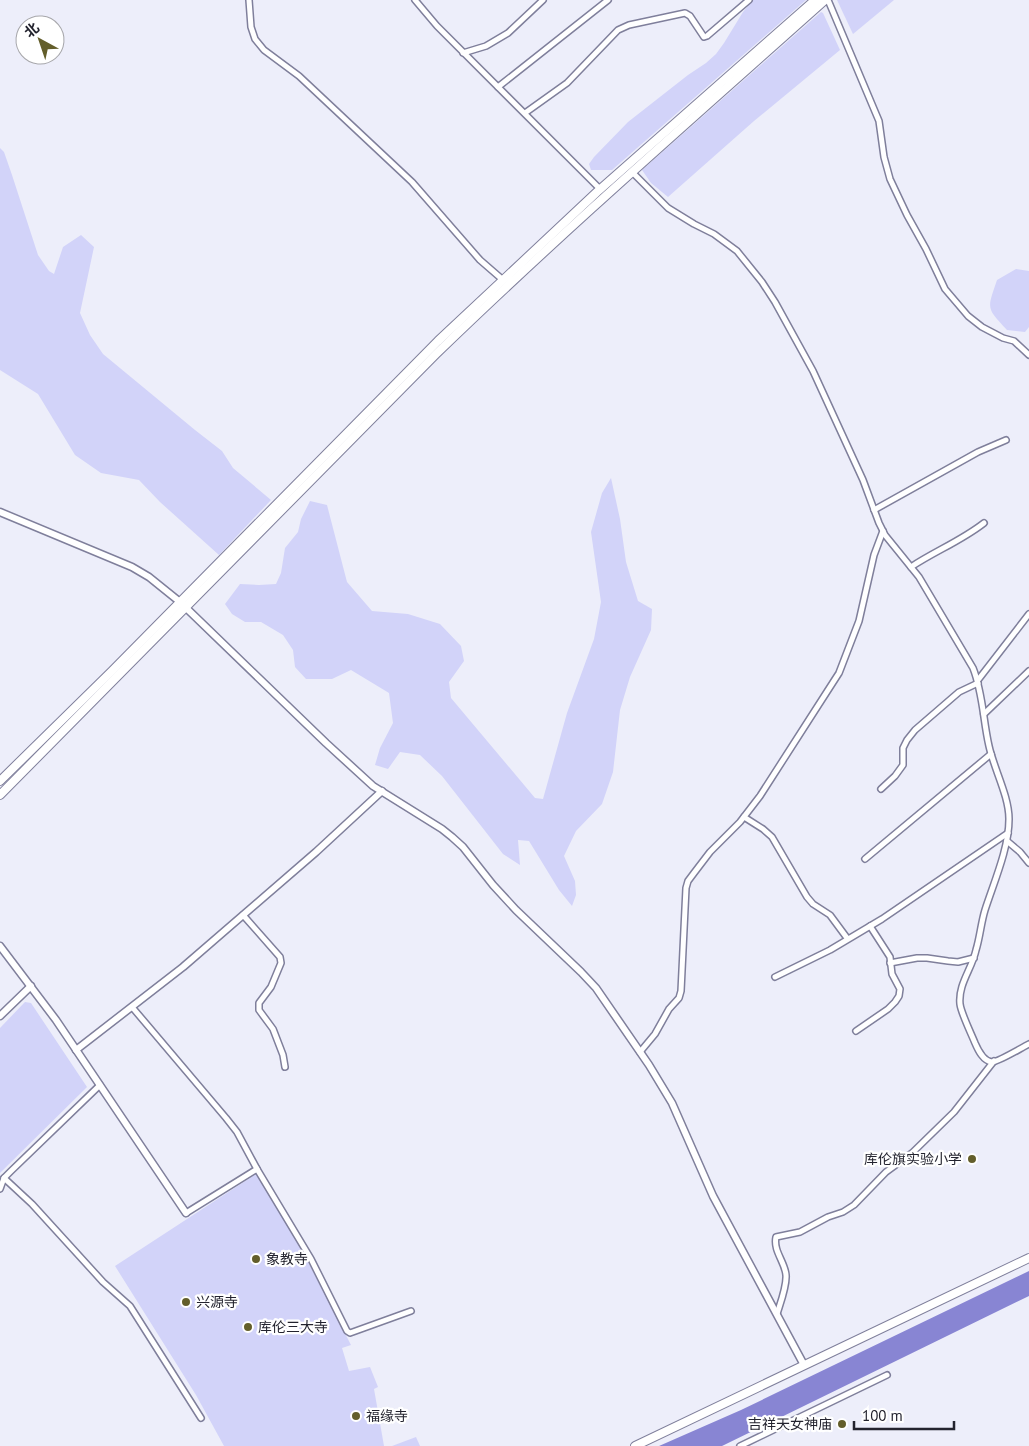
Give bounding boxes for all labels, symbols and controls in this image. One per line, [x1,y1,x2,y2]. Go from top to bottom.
north arrow [15,15,65,65]
text: 北 [20,19,43,41]
place label: 库伦旗实验小学 [864,1150,962,1168]
marker: 库伦旗实验小学 [966,1153,978,1165]
place label: 象教寺 [266,1250,308,1268]
marker: 象教寺 [250,1253,262,1265]
place label: 兴源寺 [196,1293,238,1311]
marker: 兴源寺 [180,1296,192,1308]
place label: 库伦三大寺 [258,1318,328,1336]
marker: 库伦三大寺 [242,1321,254,1333]
scale bar [854,1398,954,1430]
text: 100 m [862,1406,903,1425]
place label: 福缘寺 [366,1407,408,1425]
marker: 福缘寺 [350,1410,362,1422]
place label: 吉祥天女神庙 [748,1415,832,1433]
marker: 吉祥天女神庙 [836,1418,848,1430]

